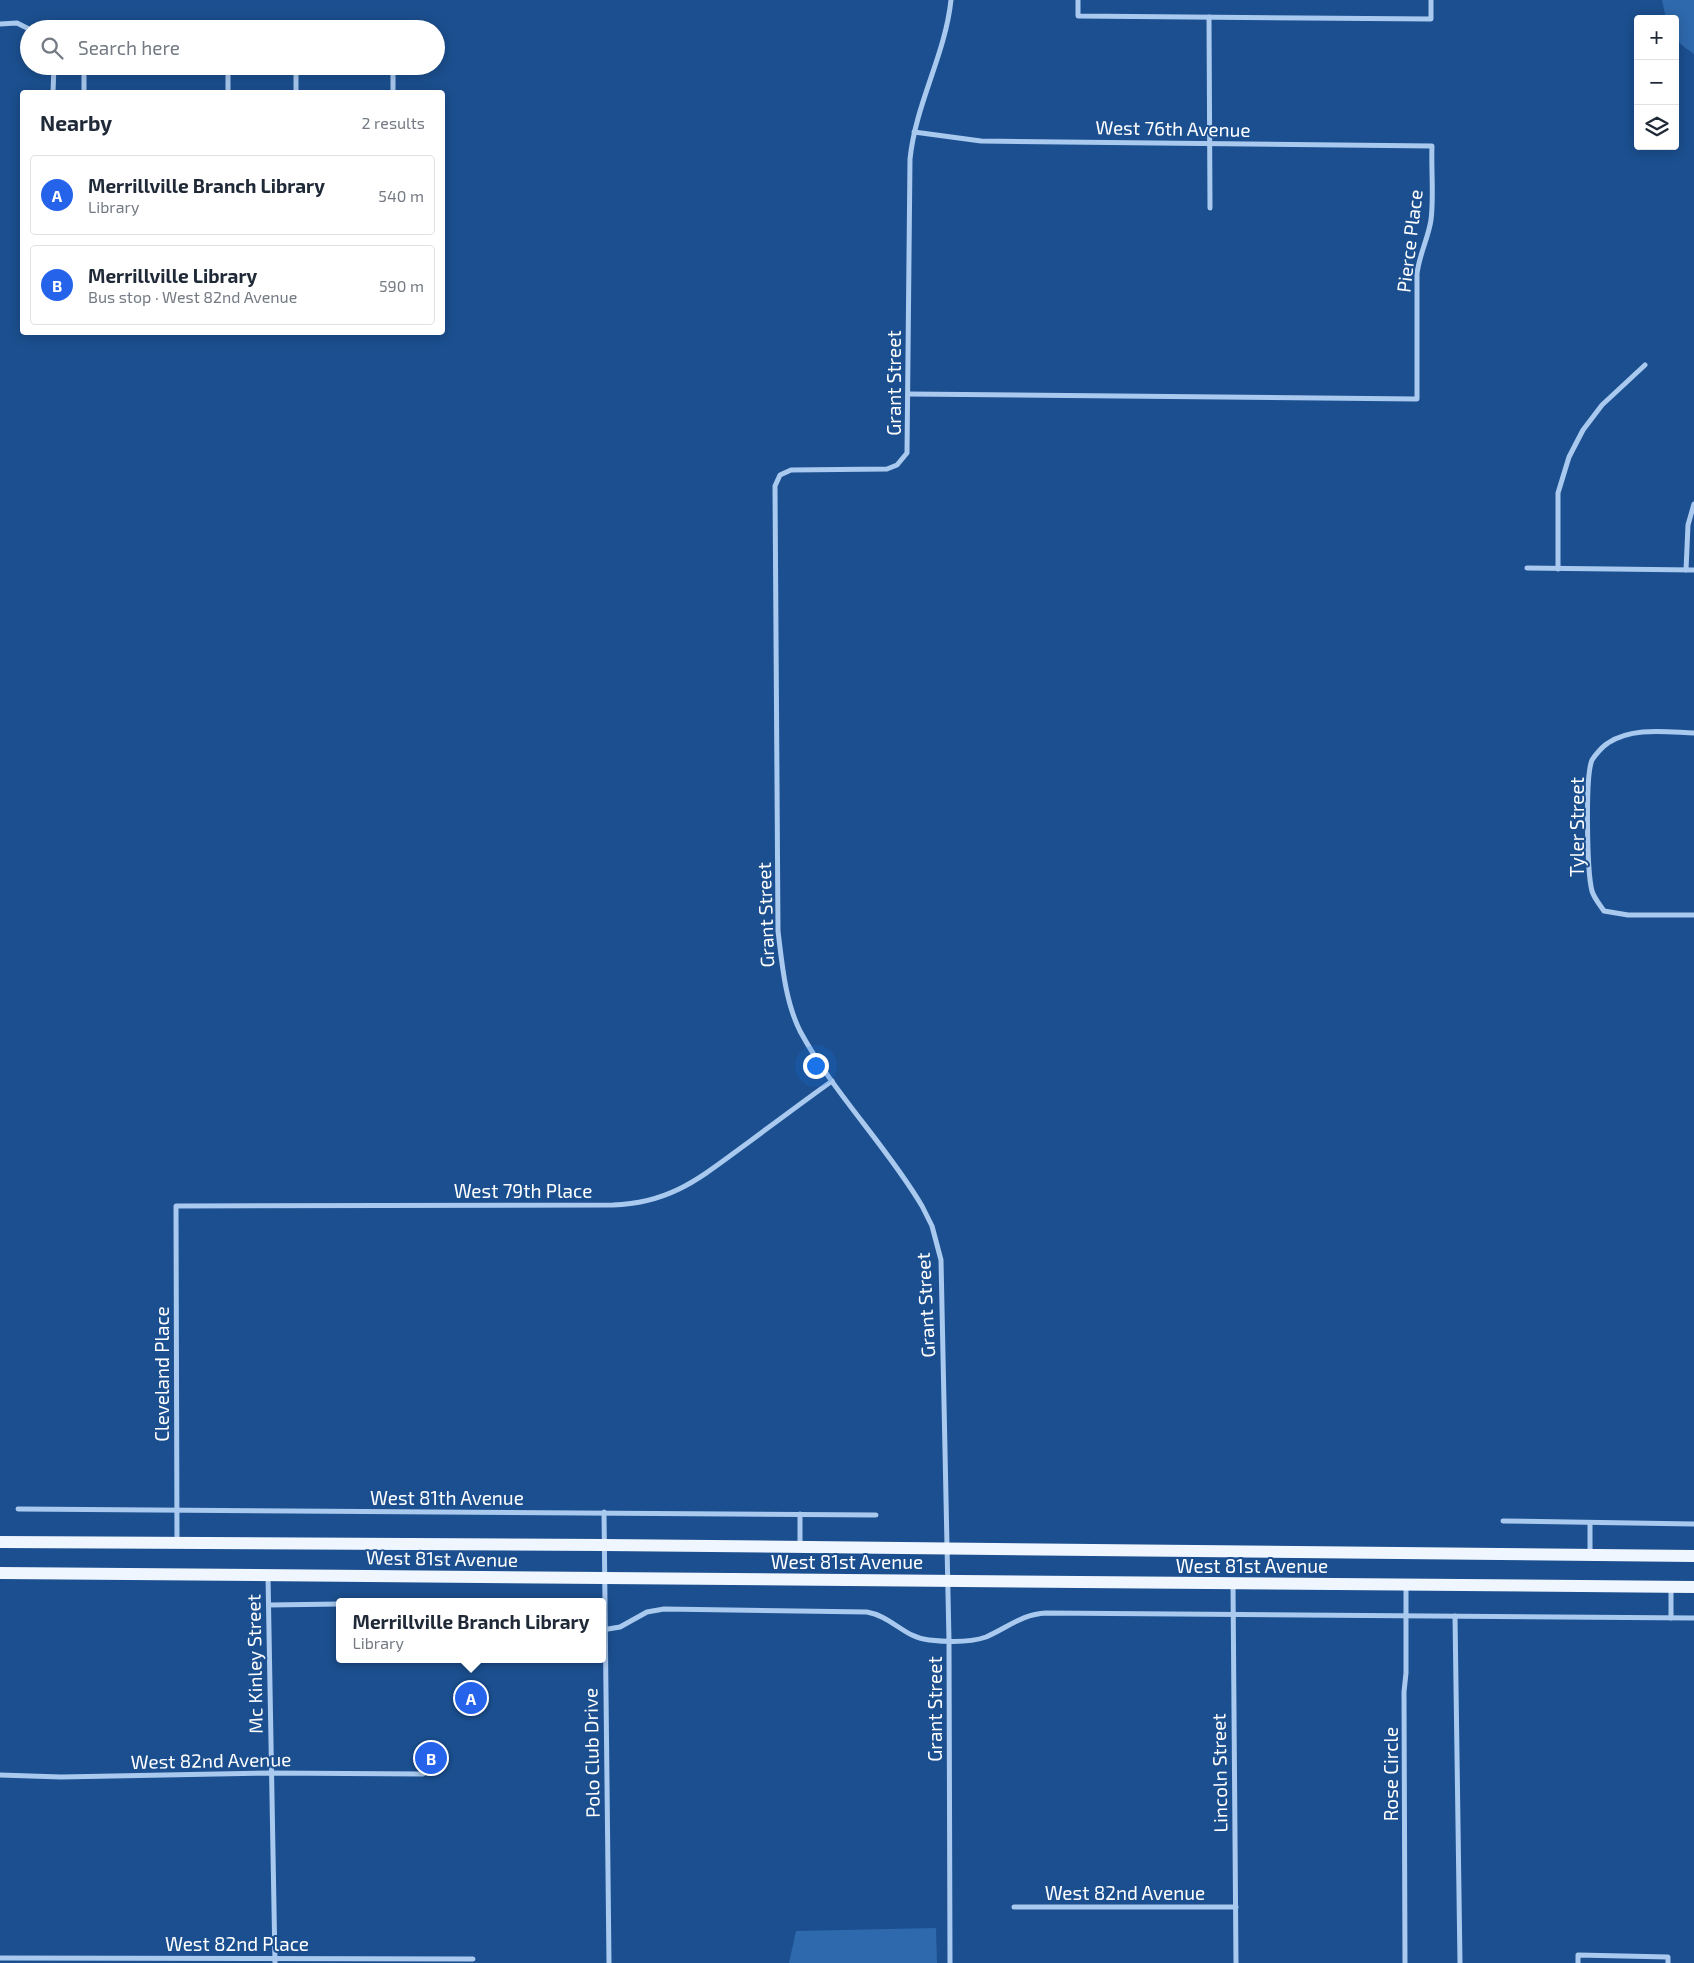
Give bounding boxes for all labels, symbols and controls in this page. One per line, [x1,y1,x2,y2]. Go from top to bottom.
map controls [1634,15,1679,150]
button: + [1634,15,1679,60]
search box [20,20,445,75]
icon: search [38,34,66,62]
text: Search here [78,36,180,59]
button: − [1634,60,1679,105]
button: layers [1634,105,1679,150]
text: Nearby [40,110,112,135]
text: 2 results [362,113,425,132]
street label: West 76th Avenue [1095,115,1251,141]
text: Merrillville Branch Library [88,174,325,197]
text: A [52,186,62,205]
text: 540 m [378,186,424,205]
street label: Pierce Place [1391,188,1427,294]
text: Library [88,197,139,216]
text: Merrillville Library [88,264,257,287]
text: B [52,276,62,295]
text: 590 m [379,276,424,295]
text: Bus stop · West 82nd Avenue [88,287,297,306]
street label: Grant Street [882,330,905,436]
street label: Tyler Street [1565,777,1588,877]
street label: Grant Street [752,862,778,968]
your location [803,1053,829,1079]
street label: West 79th Place [454,1179,592,1202]
street label: Grant Street [911,1252,939,1358]
street label: Cleveland Place [150,1306,173,1442]
street label: West 81th Avenue [370,1486,524,1509]
street label: West 81st Avenue [366,1545,518,1571]
street label: West 81st Avenue [771,1550,923,1573]
street label: West 81st Avenue [1176,1554,1328,1577]
street label: Mc Kinley Street [241,1594,267,1734]
popup [336,1598,606,1663]
text: Merrillville Branch Library [353,1610,589,1633]
text: Library [353,1633,404,1652]
street label: Grant Street [923,1656,946,1762]
pin: A [455,1679,487,1717]
street label: Polo Club Drive [578,1688,604,1818]
street label: Lincoln Street [1206,1713,1232,1833]
street label: Rose Circle [1379,1727,1402,1821]
pin: B [415,1739,447,1777]
street label: West 82nd Avenue [131,1747,291,1773]
street label: West 82nd Avenue [1045,1881,1205,1904]
street label: West 82nd Place [165,1932,309,1955]

